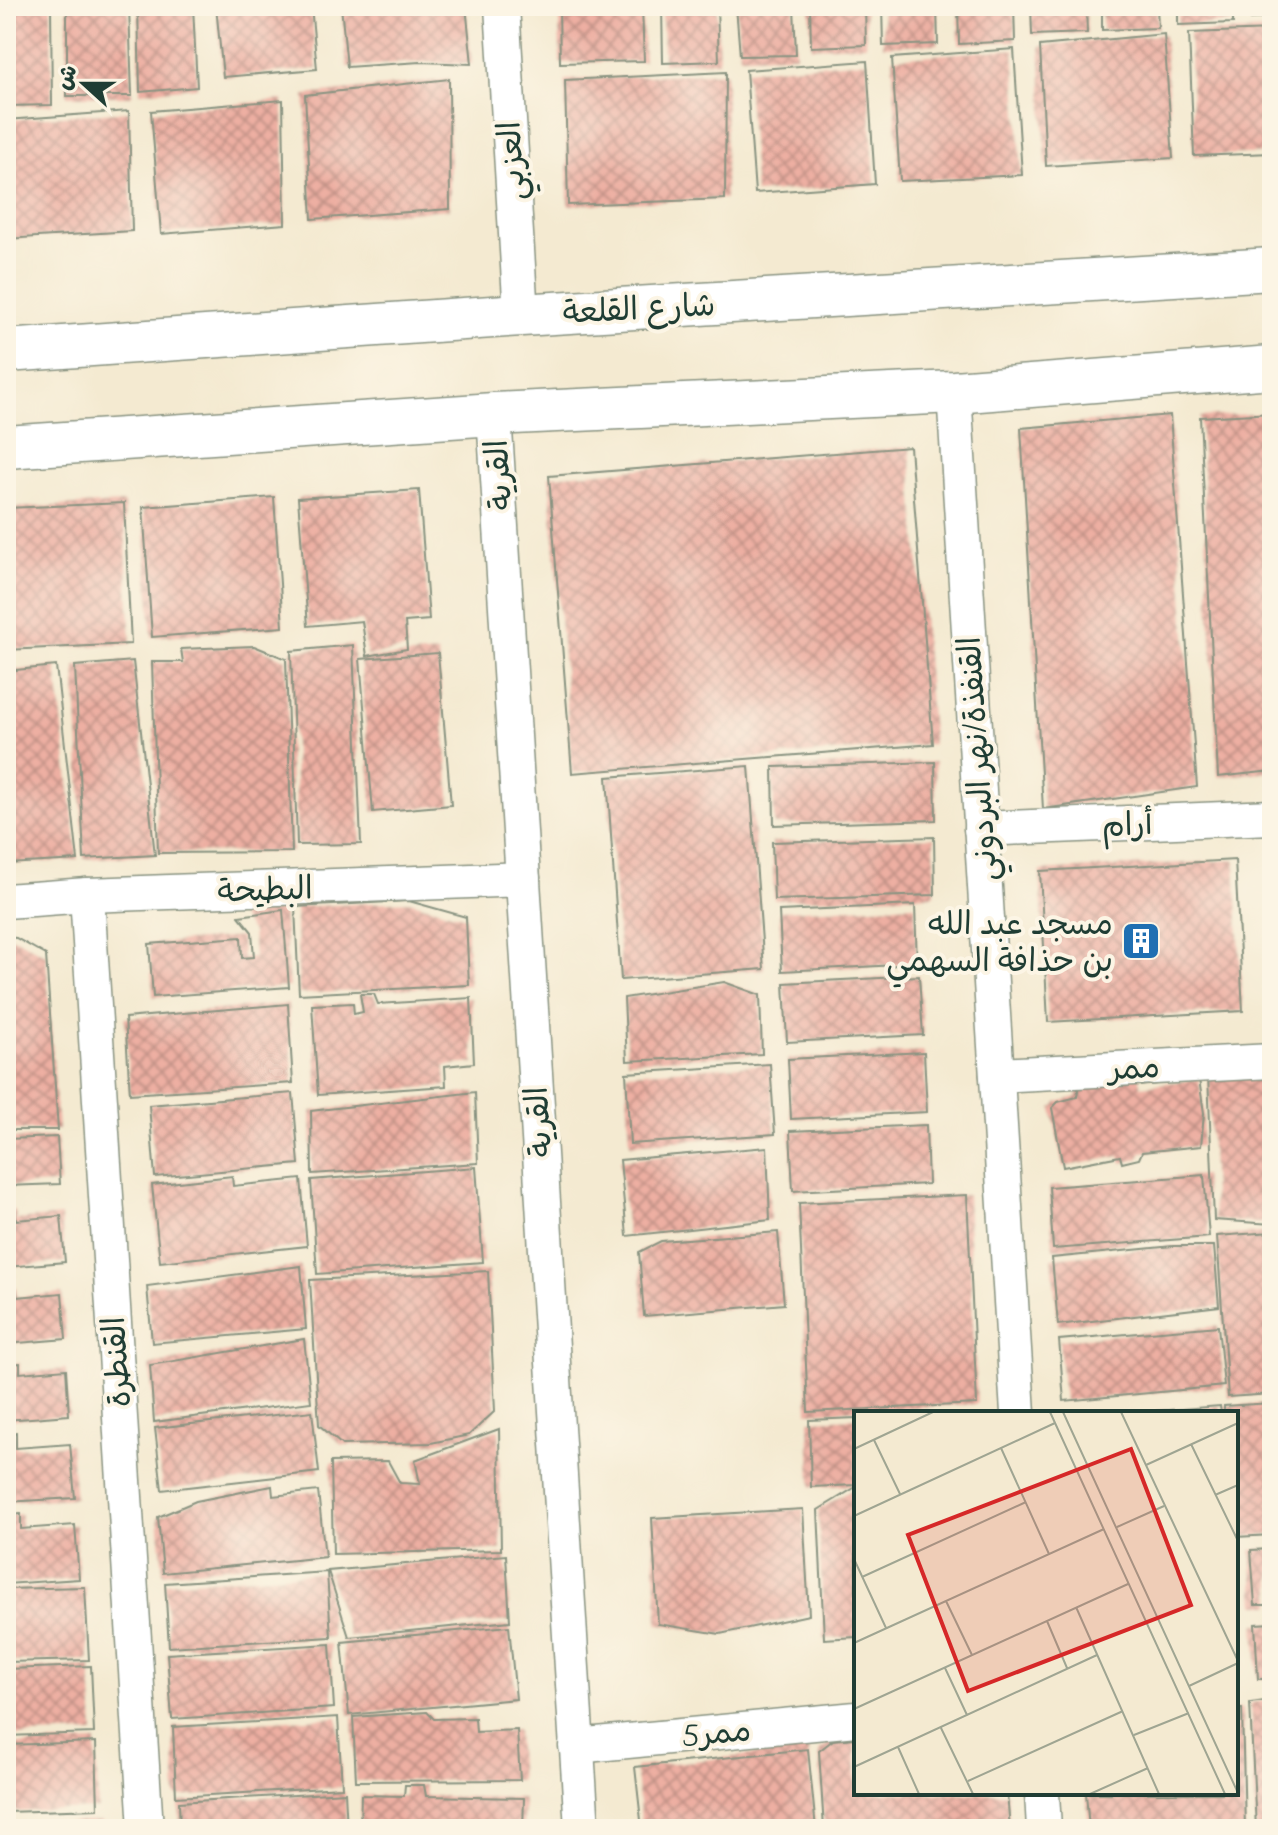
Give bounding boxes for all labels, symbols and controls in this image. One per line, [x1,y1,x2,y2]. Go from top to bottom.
north arrow [44,44,124,124]
text: ش [49,61,87,95]
street label: العزبي [488,119,542,202]
street label: شارع القلعة [562,284,717,339]
street label: القرية [476,438,527,512]
street label: القنفذة/نهر البردوني [948,635,1013,883]
street label: أرام [1100,803,1154,852]
street label: البطيحة [217,867,314,918]
place label: مسجد عبد الله بن حذافة السهمي [886,903,1113,988]
building icon: مسجد عبد الله بن حذافة السهمي [1120,920,1162,962]
street label: ممر [1104,1046,1161,1095]
street label: القرية [516,1085,567,1159]
street label: القنطرة [93,1315,146,1409]
inset map [854,1411,1238,1795]
street label: ممر5 [679,1709,753,1762]

